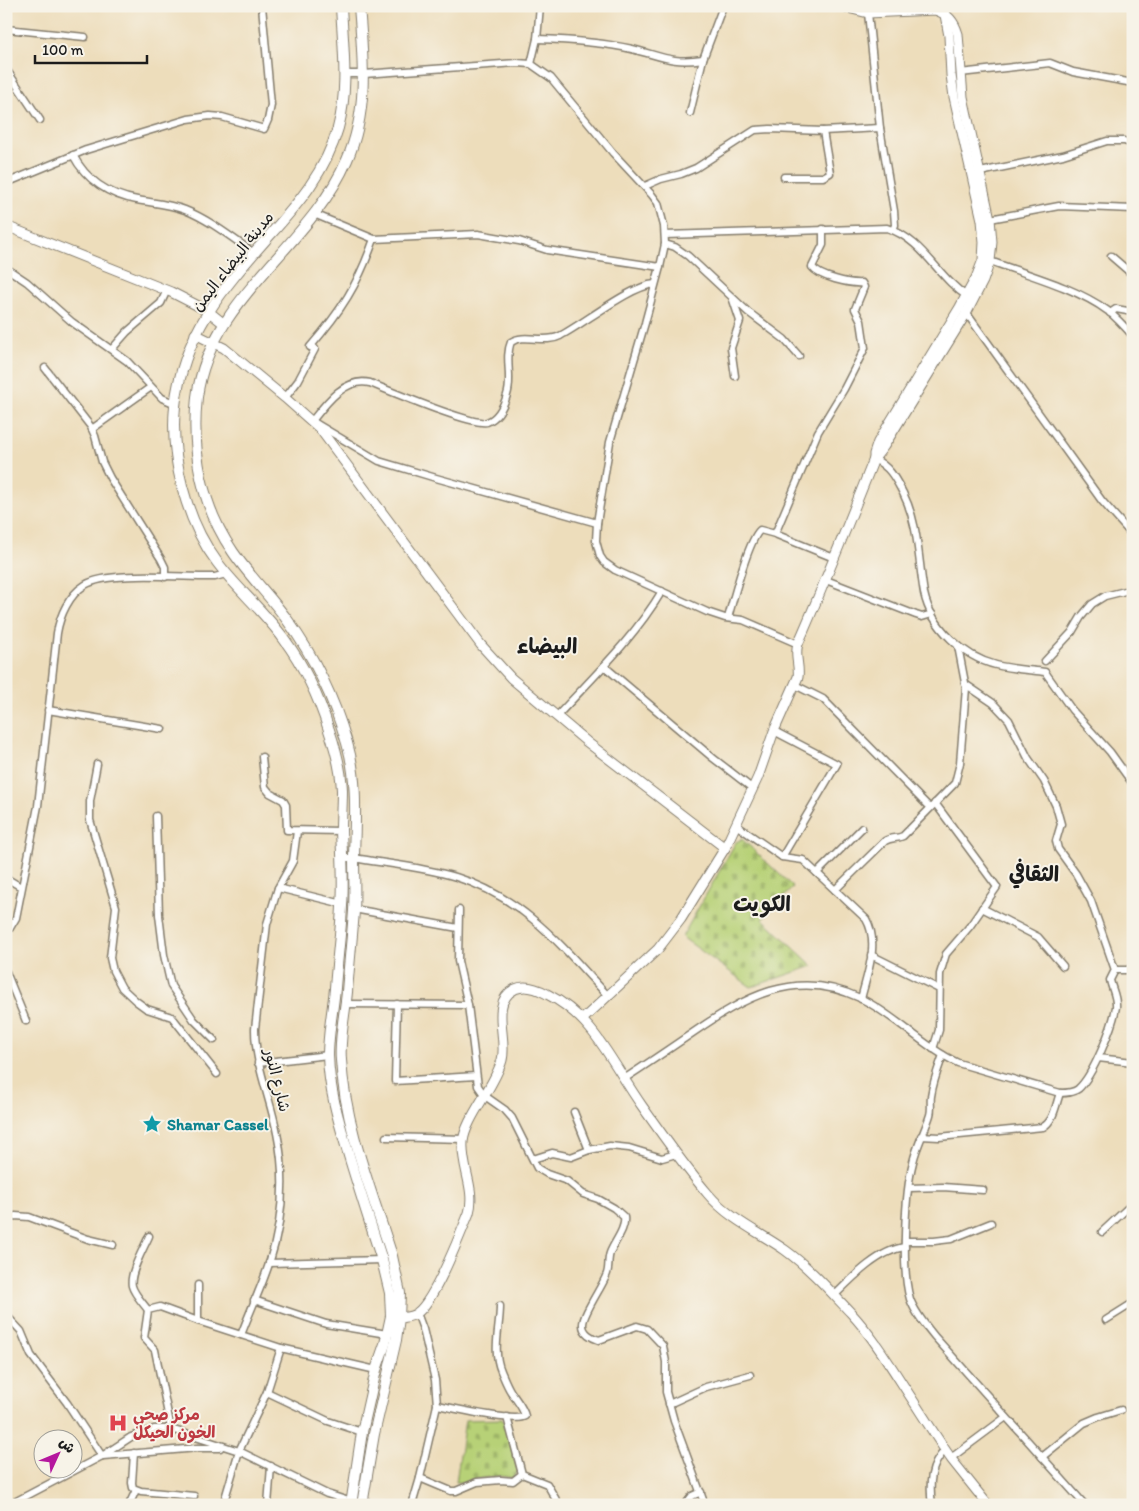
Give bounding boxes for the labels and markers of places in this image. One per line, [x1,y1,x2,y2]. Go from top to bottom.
place icon: Shamar Cassel [141,1113,163,1135]
place label: Shamar Cassel [167,1115,269,1134]
place label: مركز صحي الخون الحيكل [133,1405,215,1443]
hospital icon: مركز صحي الخون الحيكل [107,1412,129,1434]

